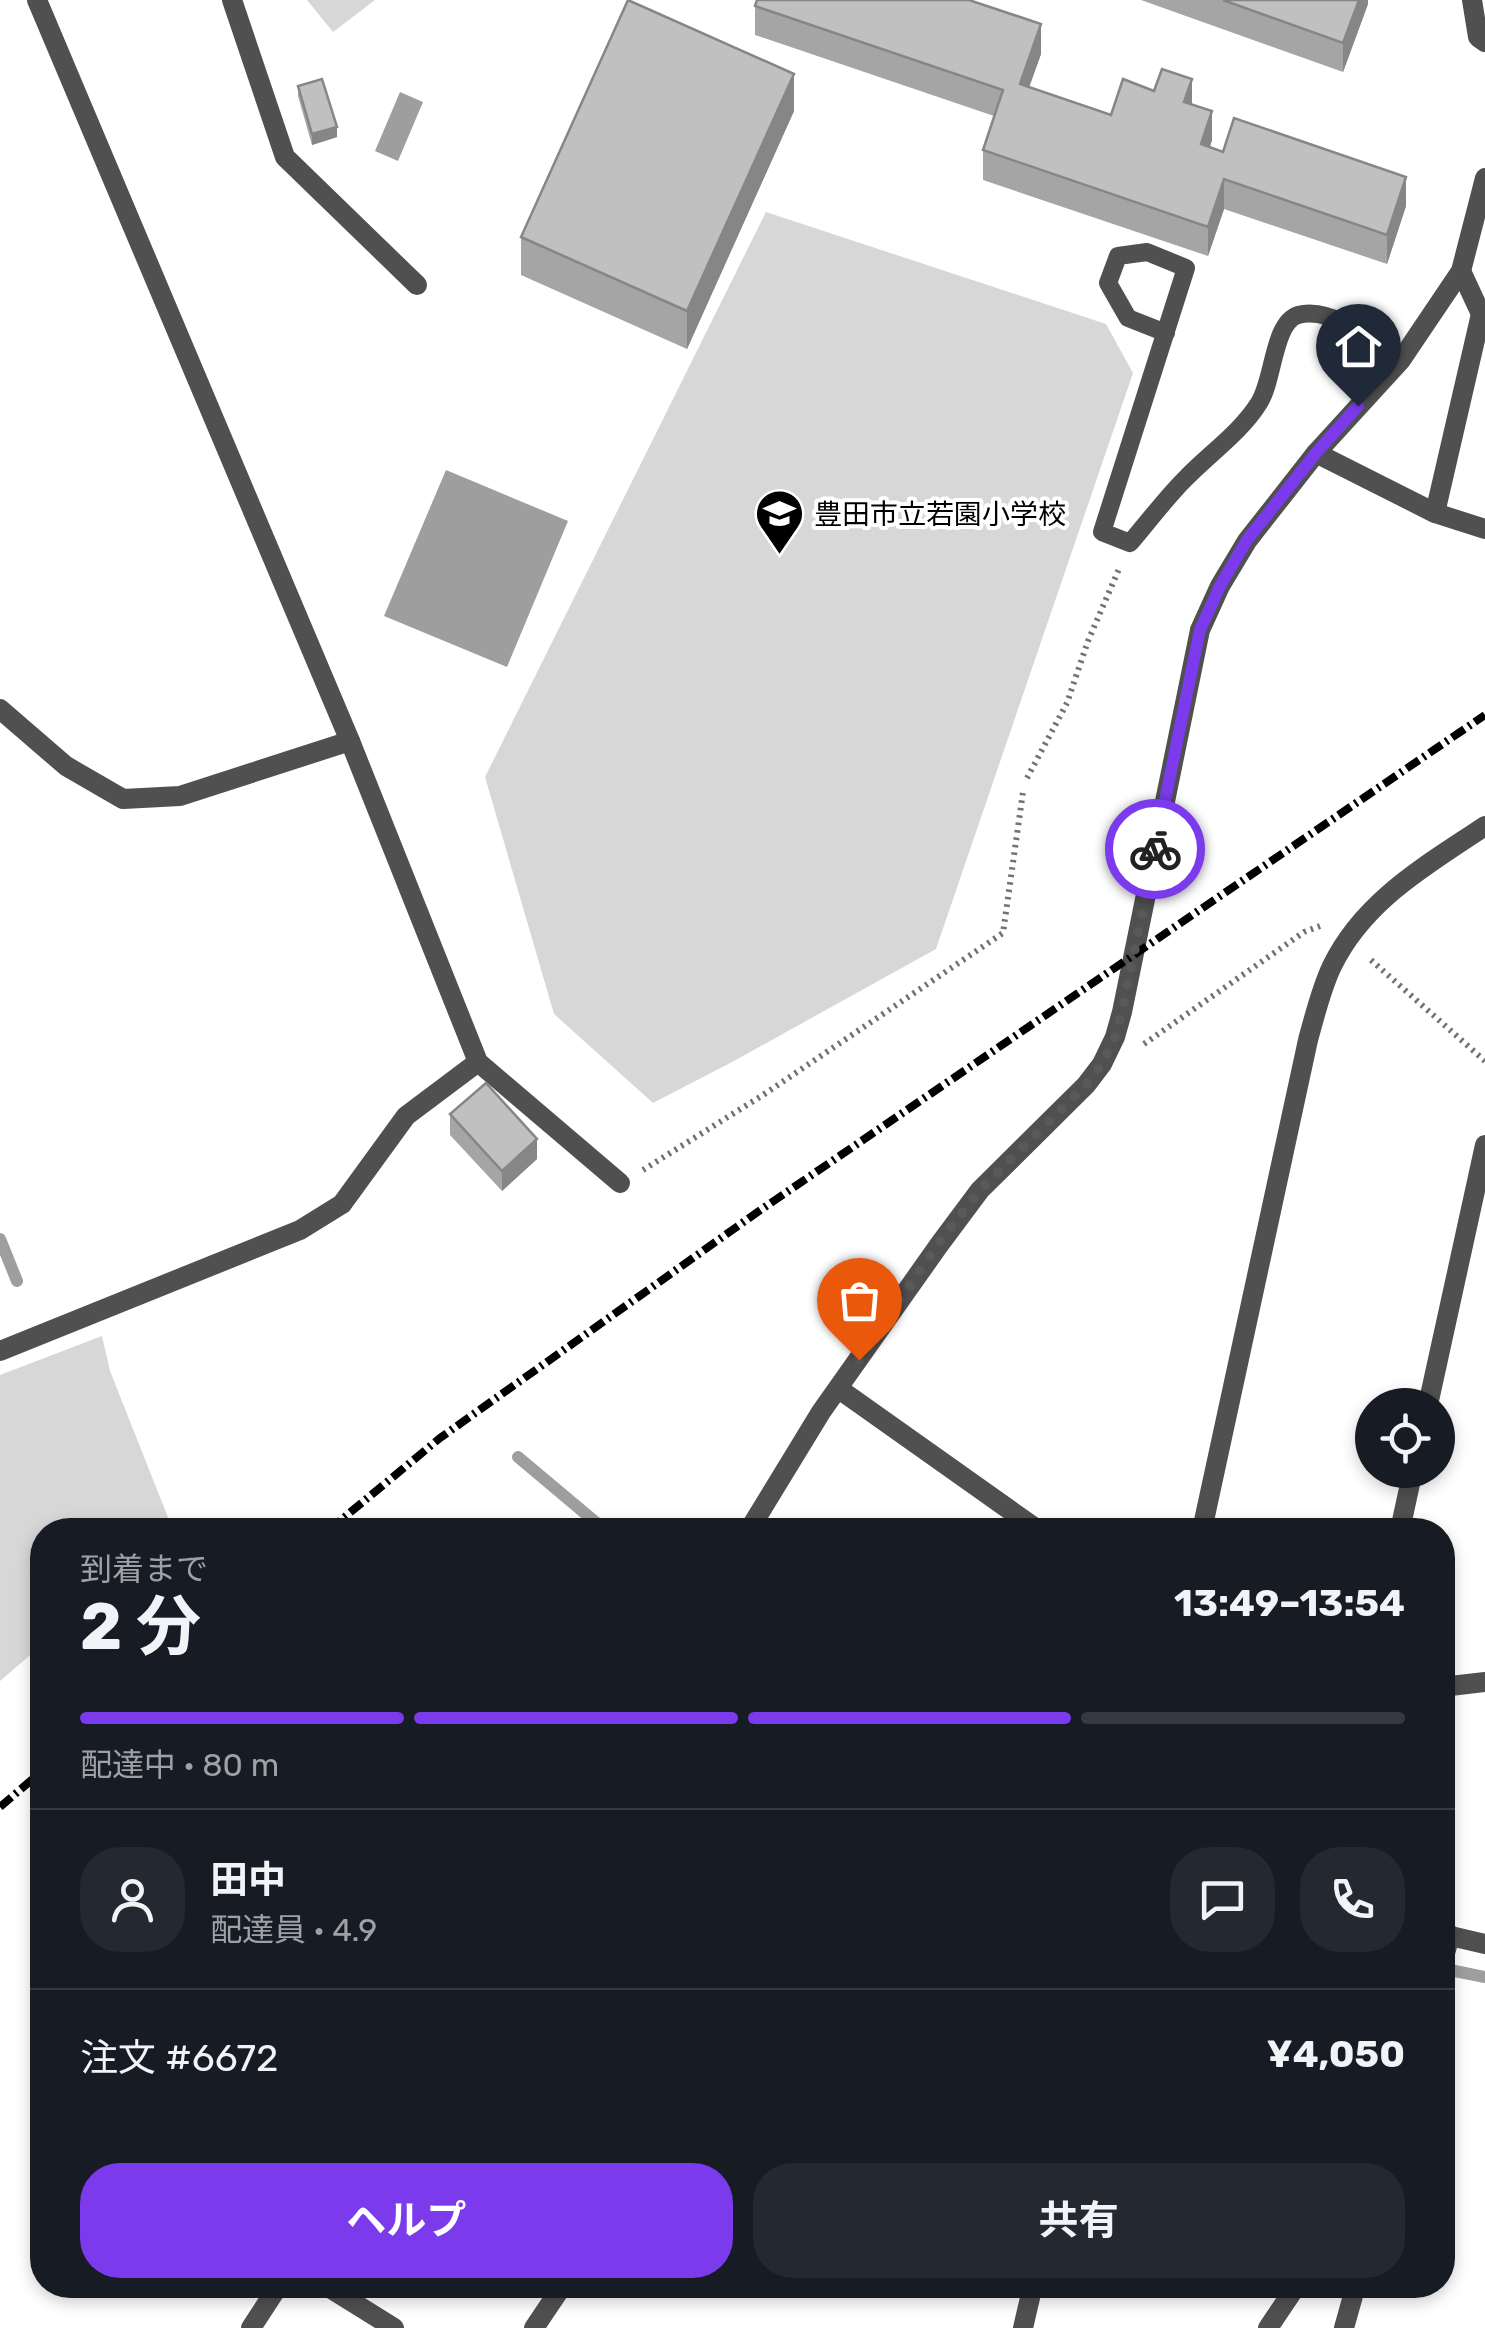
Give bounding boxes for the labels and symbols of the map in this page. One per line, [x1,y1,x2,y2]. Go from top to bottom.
pin [1316,304,1401,407]
school or university icon: 豊田市立若園小学校 [753,488,805,556]
place label: 豊田市立若園小学校 [814,498,1066,531]
courier [1105,799,1205,899]
pin [817,1258,902,1361]

